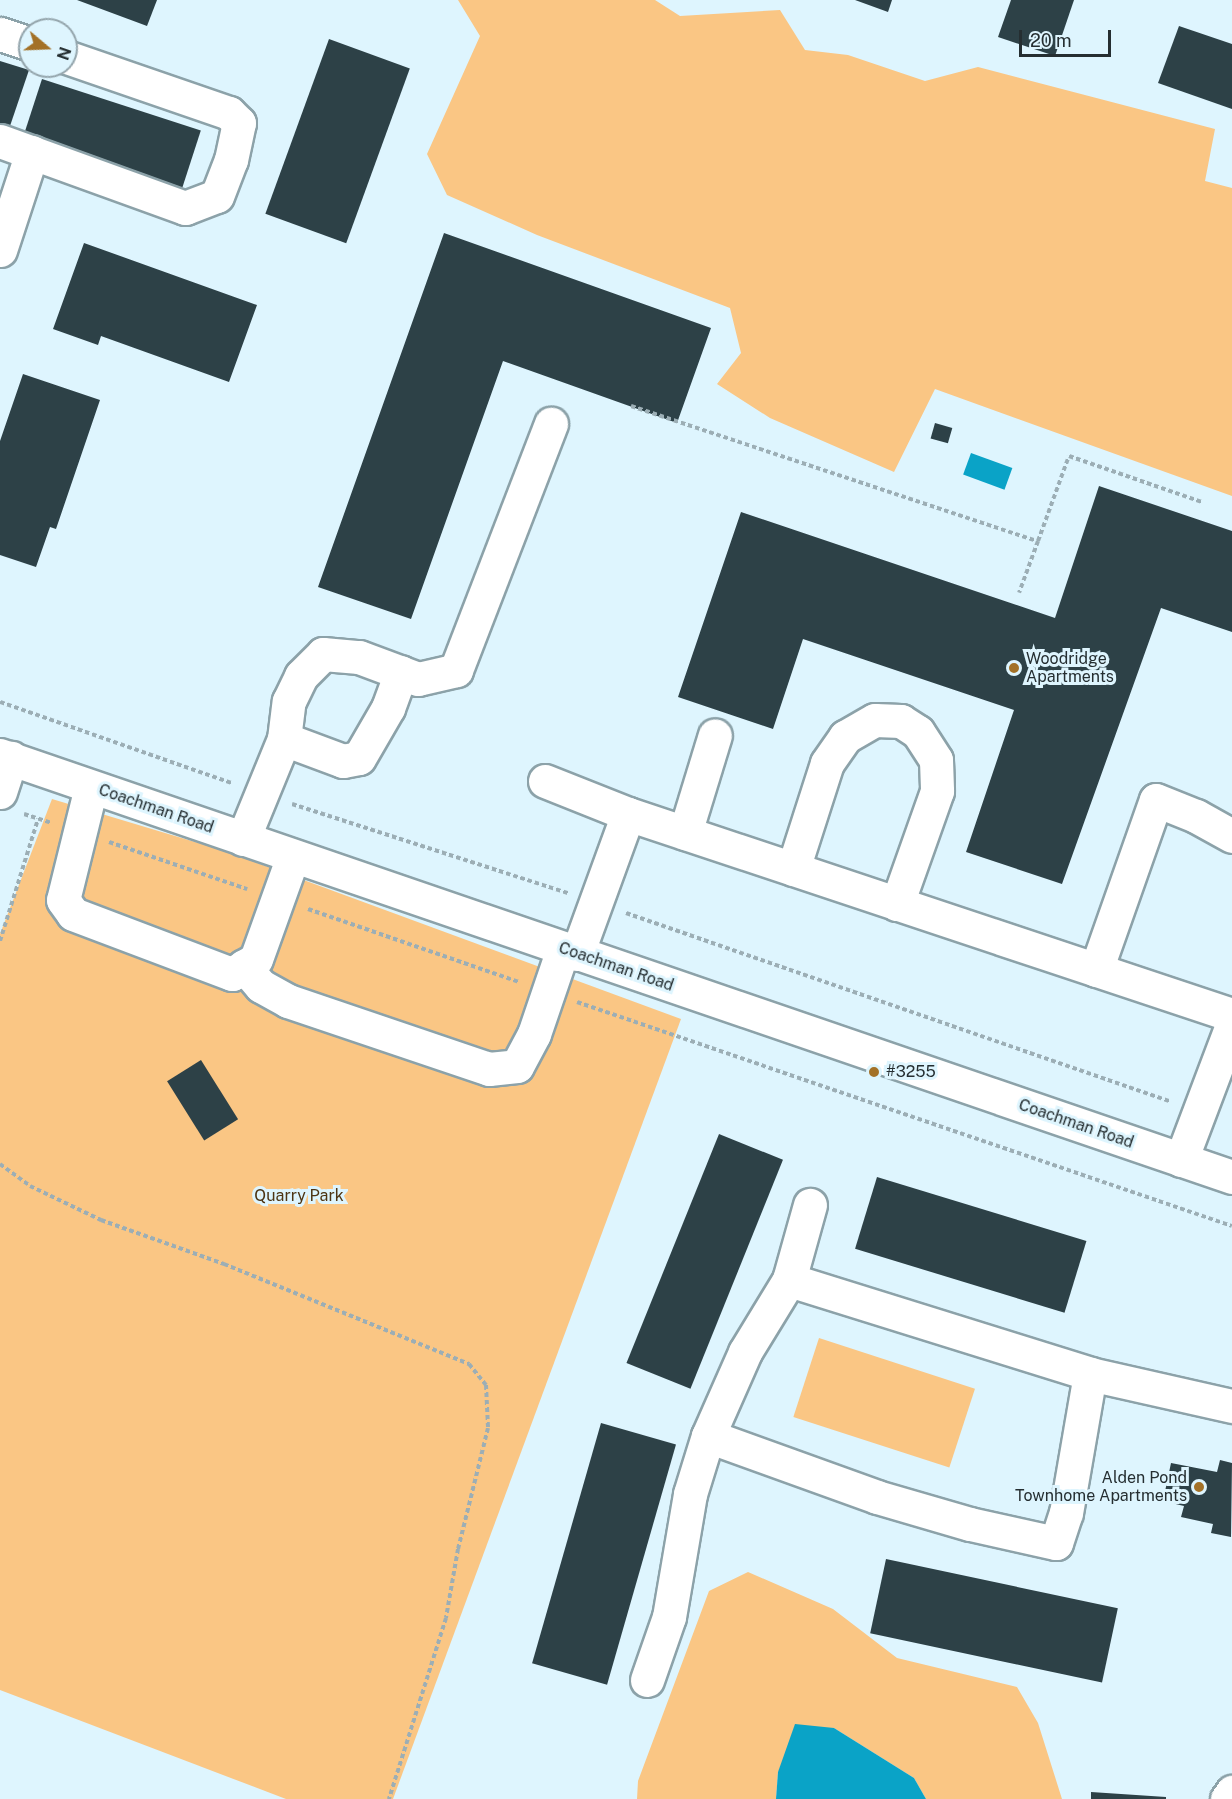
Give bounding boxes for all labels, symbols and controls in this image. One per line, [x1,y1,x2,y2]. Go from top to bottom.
north arrow [18,18,78,78]
scale bar [1022,18,1114,56]
text: 20 m [1030,30,1072,51]
text: N [53,44,75,62]
place label: Woodridge Apartments [1026,649,1114,687]
marker: Woodridge Apartments [1007,661,1021,675]
street label: Coachman Road [96,780,216,838]
street label: Coachman Road [556,938,676,996]
place label: #3255 [886,1062,936,1082]
marker: #3255 [867,1065,881,1079]
street label: Coachman Road [1016,1095,1136,1153]
park label: Quarry Park [254,1186,344,1206]
place label: Alden Pond Townhome Apartments [1015,1468,1187,1506]
marker: Alden Pond Townhome Apartments [1192,1480,1206,1494]

